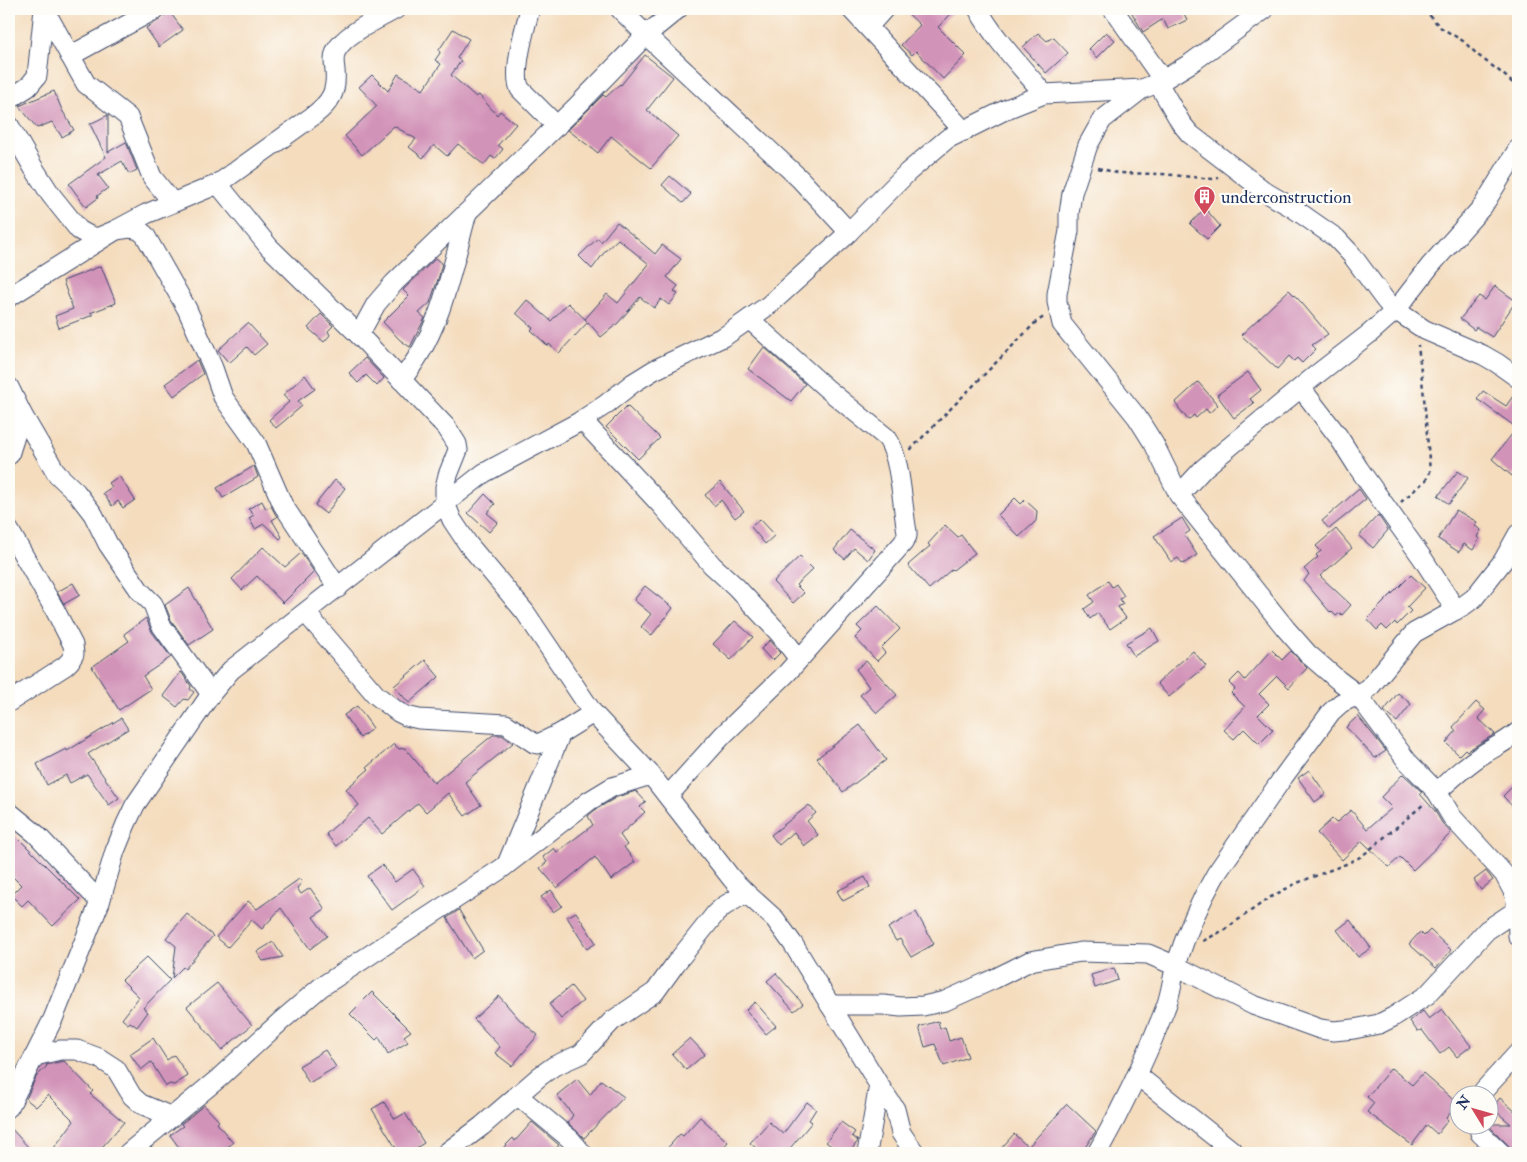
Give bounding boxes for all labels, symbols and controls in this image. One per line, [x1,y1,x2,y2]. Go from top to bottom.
building icon: underconstruction [1193,185,1217,216]
place label: underconstruction [1221,186,1351,209]
north arrow [1450,1084,1500,1134]
text: N [1453,1092,1475,1113]

